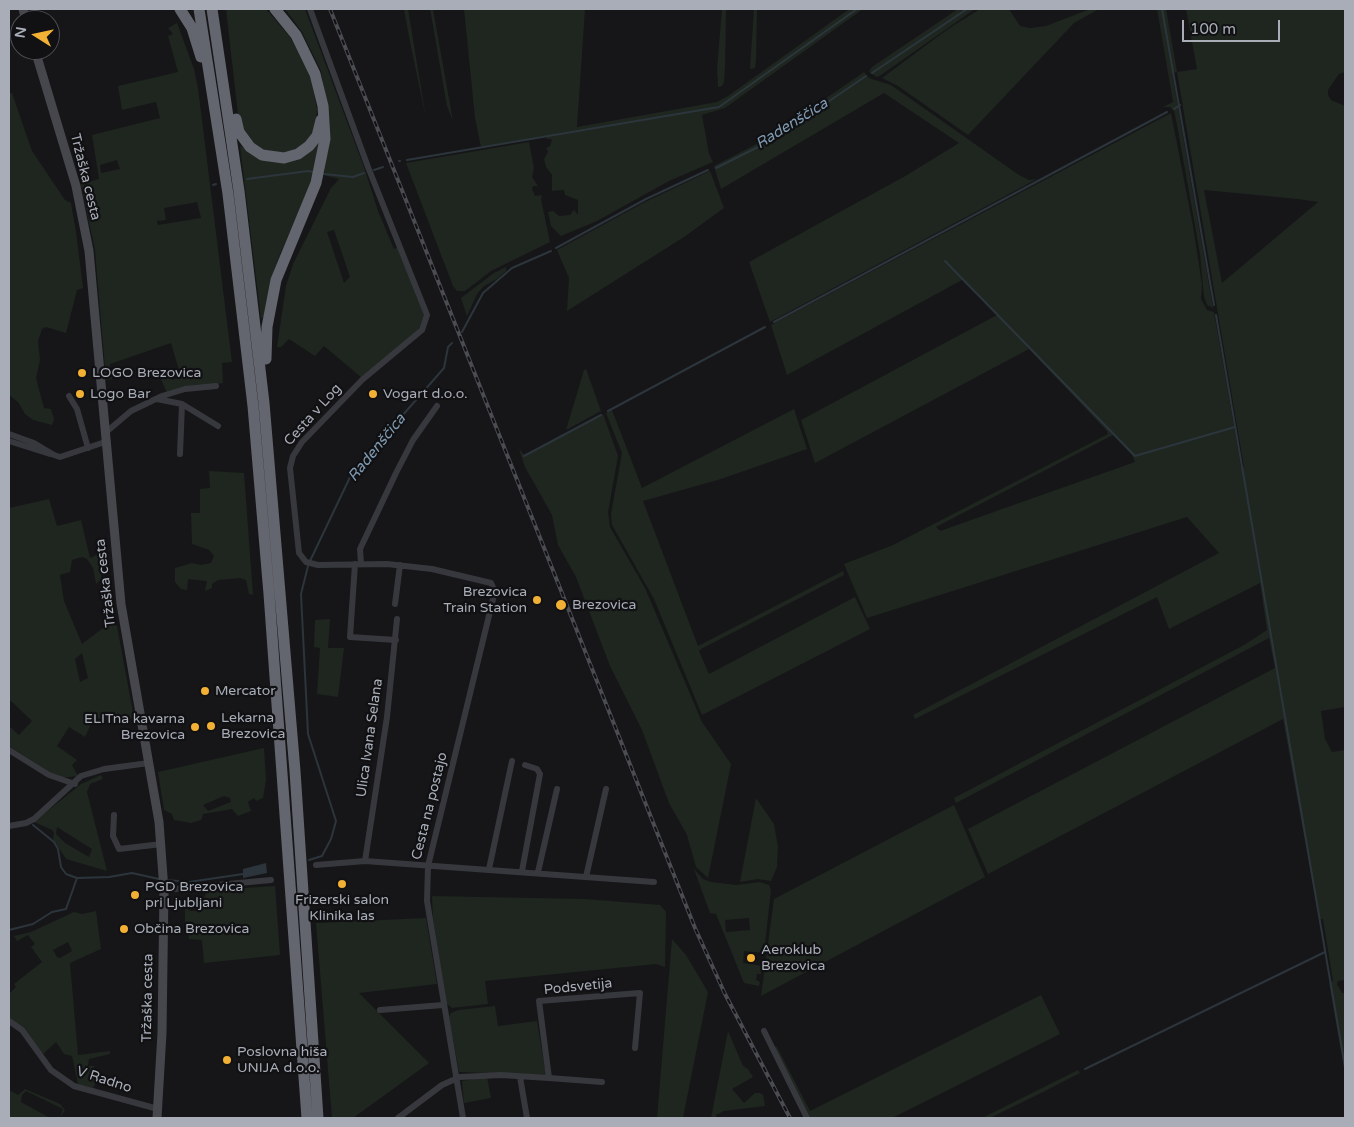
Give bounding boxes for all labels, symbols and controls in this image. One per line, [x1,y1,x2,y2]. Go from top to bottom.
north arrow [10,10,60,60]
scale bar [1184,10,1282,42]
text: 100 m [1190,20,1236,38]
text: N [11,25,30,39]
water label: Radenščica [753,95,831,153]
street label: Tržaška cesta [66,132,104,222]
place label: LOGO Brezovica [92,365,201,381]
marker: LOGO Brezovica [76,367,88,379]
street label: Cesta v Log [281,381,345,449]
place label: Logo Bar [90,386,150,402]
place label: Vogart d.o.o. [383,386,468,402]
marker: Logo Bar [74,388,86,400]
marker: Vogart d.o.o. [367,388,379,400]
water label: Radenščica [344,411,410,485]
street label: Tržaška cesta [92,538,120,628]
place label: Brezovica Train Station [443,584,527,616]
marker: Brezovica Train Station [531,594,543,606]
place label: Brezovica [572,597,636,613]
marker: Brezovica [554,598,568,612]
street label: Ulica Ivana Selana [353,678,387,798]
place label: Mercator [215,683,276,699]
marker: Mercator [199,685,211,697]
place label: Lekarna Brezovica [221,710,285,742]
place label: ELITna kavarna Brezovica [84,711,185,744]
marker: Lekarna Brezovica [205,720,217,732]
marker: ELITna kavarna Brezovica [189,721,201,733]
street label: Cesta na postajo [409,750,451,862]
marker: Frizerski salon Klinika las [336,878,348,890]
place label: PGD Brezovica pri Ljubljani [145,879,243,912]
marker: PGD Brezovica pri Ljubljani [129,889,141,901]
place label: Frizerski salon Klinika las [295,892,389,924]
place label: Občina Brezovica [134,921,249,937]
marker: Občina Brezovica [118,923,130,935]
place label: Aeroklub Brezovica [761,942,825,974]
marker: Aeroklub Brezovica [745,952,757,964]
street label: Tržaška cesta [139,953,157,1043]
street label: Podsvetija [543,975,613,999]
place label: Poslovna hiša UNIJA d.o.o. [237,1044,327,1076]
marker: Poslovna hiša UNIJA d.o.o. [221,1054,233,1066]
street label: V Radno [74,1063,134,1097]

